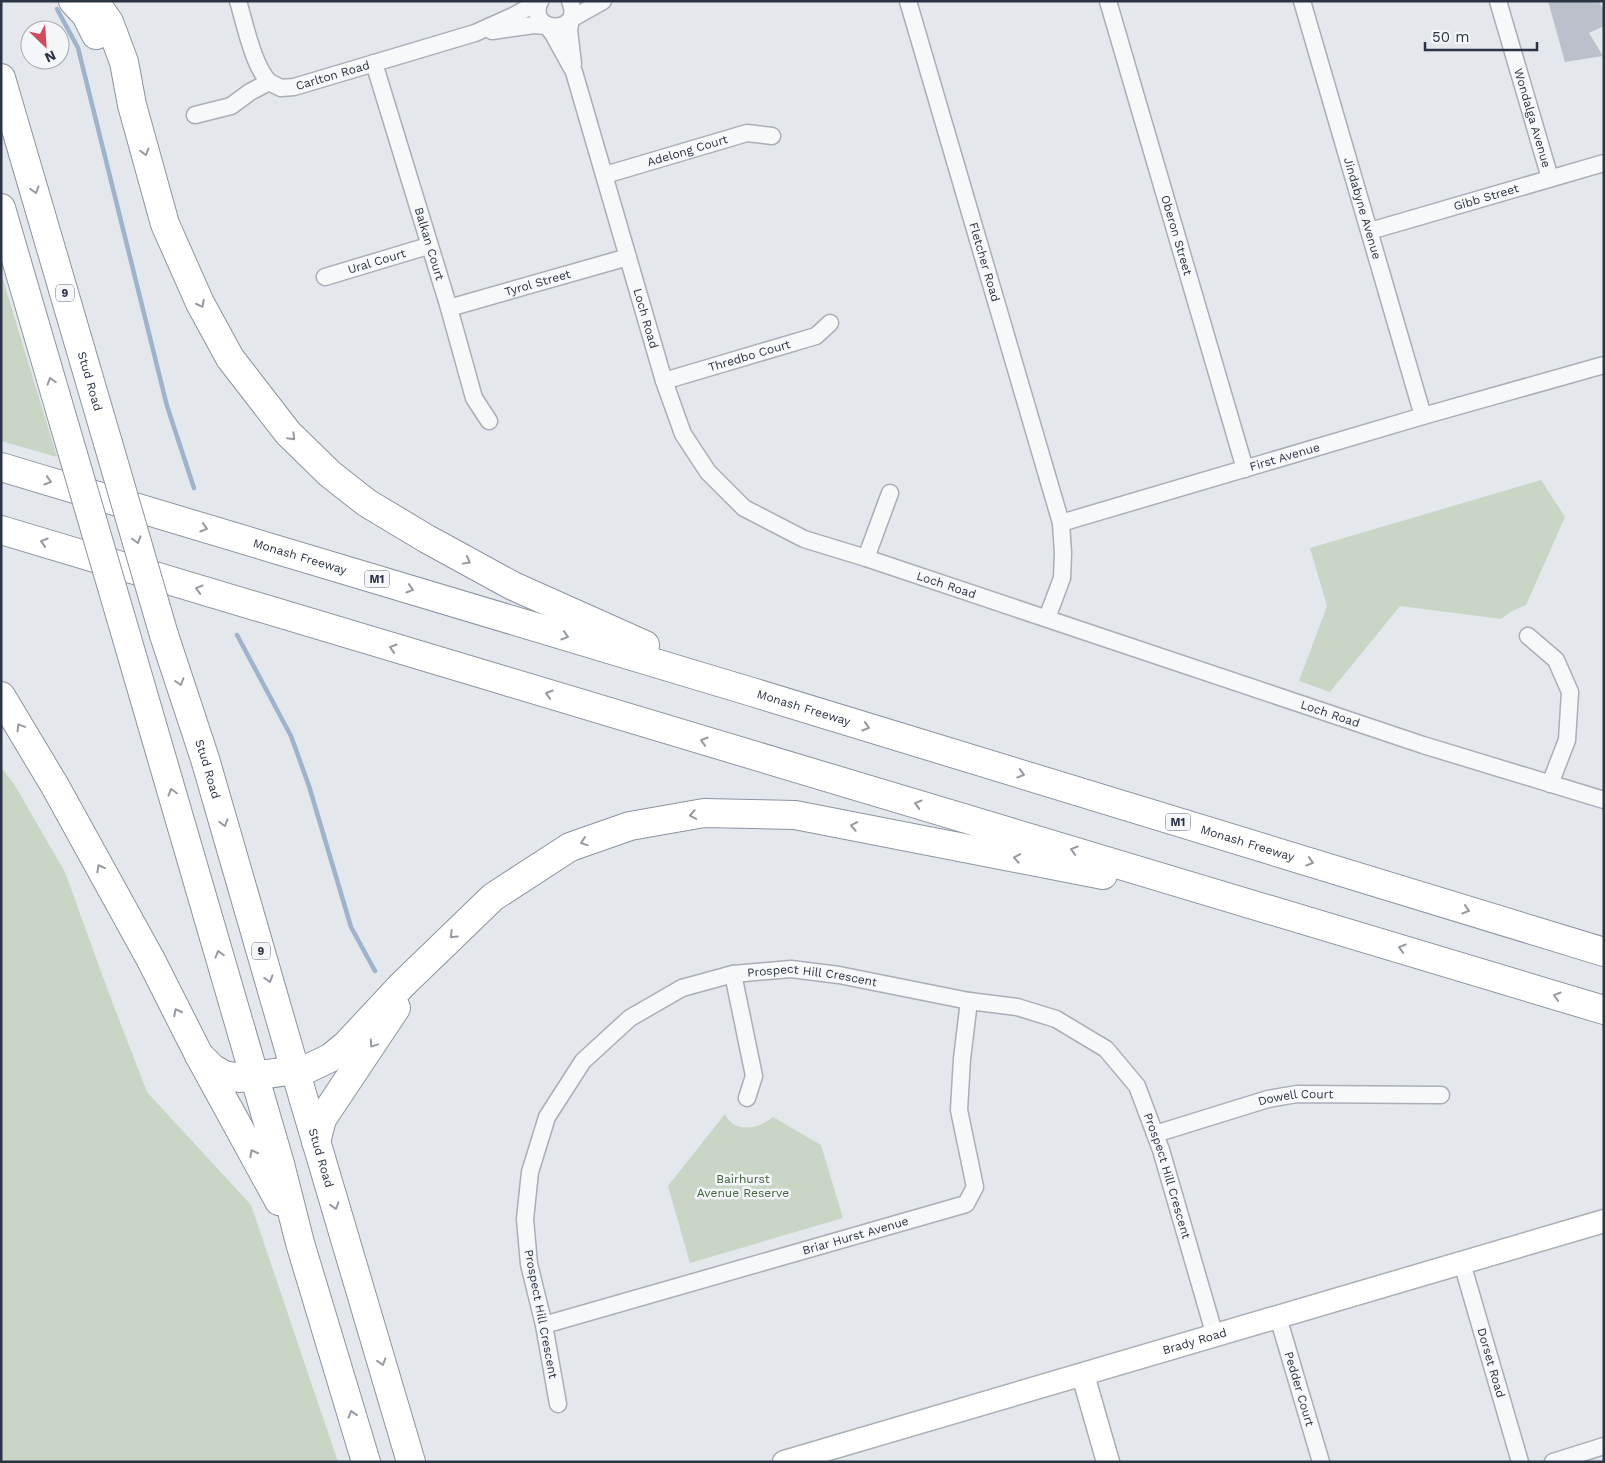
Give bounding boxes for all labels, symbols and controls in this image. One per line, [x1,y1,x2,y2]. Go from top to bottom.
north arrow [20,20,70,70]
scale bar [1425,20,1538,52]
text: 50 m [1432,28,1469,46]
text: N [42,47,59,66]
street label: Carlton Road [294,58,371,93]
street label: Wondalga Avenue [1511,67,1554,169]
street label: Adelong Court [645,132,729,169]
one-way arrow [139,147,150,156]
street label: Jindabyne Avenue [1341,156,1384,261]
street label: Gibb Street [1452,181,1520,213]
one-way arrow [29,185,39,194]
street label: Oberon Street [1158,193,1195,277]
street label: Balkan Court [412,205,447,282]
street label: Fletcher Road [966,221,1003,303]
street label: Ural Court [346,246,407,277]
street label: Tyrol Street [503,267,572,299]
road number: 9 [56,284,74,302]
street label: Loch Road [630,287,661,350]
one-way arrow [195,299,205,308]
street label: Thredbo Court [707,337,792,374]
street label: Stud Road [75,350,105,413]
one-way arrow [47,377,57,385]
one-way arrow [287,432,296,441]
street label: First Avenue [1248,440,1322,474]
one-way arrow [43,475,52,485]
one-way arrow [199,522,207,532]
one-way arrow [131,536,141,544]
street label: Monash Freeway [251,536,349,577]
one-way arrow [40,538,48,548]
one-way arrow [461,555,470,565]
street label: Loch Road [915,568,978,601]
road number: M1 [364,570,390,588]
one-way arrow [405,584,413,594]
one-way arrow [196,585,204,595]
one-way arrow [561,630,569,640]
one-way arrow [389,643,398,653]
one-way arrow [174,677,184,685]
street label: Monash Freeway [755,687,853,729]
one-way arrow [545,690,553,700]
street label: Loch Road [1299,697,1362,730]
one-way arrow [861,721,869,731]
one-way arrow [16,724,26,733]
one-way arrow [701,736,709,746]
street label: Stud Road [192,738,223,800]
one-way arrow [1016,768,1025,778]
one-way arrow [167,789,177,797]
one-way arrow [914,800,922,810]
one-way arrow [688,810,697,820]
road number: M1 [1166,814,1190,830]
one-way arrow [218,818,229,827]
one-way arrow [850,822,858,832]
street label: Monash Freeway [1199,822,1297,864]
one-way arrow [581,836,589,846]
one-way arrow [1070,846,1078,856]
one-way arrow [1013,854,1022,864]
one-way arrow [1306,857,1314,867]
one-way arrow [97,865,107,874]
one-way arrow [1461,904,1469,914]
one-way arrow [450,930,459,939]
road number: 9 [252,942,270,959]
one-way arrow [1398,944,1406,954]
one-way arrow [214,950,224,959]
street label: Prospect Hill Crescent [746,962,878,989]
one-way arrow [264,974,274,982]
one-way arrow [1553,991,1562,1001]
one-way arrow [173,1008,183,1017]
one-way arrow [370,1038,379,1047]
street label: Dowell Court [1256,1087,1333,1109]
street label: Prospect Hill Crescent [1141,1111,1193,1240]
street label: Stud Road [306,1127,336,1189]
one-way arrow [249,1150,259,1159]
park label: Bairhurst Avenue Reserve [697,1172,789,1200]
one-way arrow [330,1201,340,1209]
street label: Briar Hurst Avenue [801,1214,910,1258]
street label: Prospect Hill Crescent [522,1248,560,1380]
street label: Brady Road [1161,1325,1228,1357]
street label: Dorset Road [1474,1326,1508,1399]
street label: Pedder Court [1282,1350,1317,1428]
one-way arrow [376,1357,386,1365]
one-way arrow [347,1411,357,1419]

